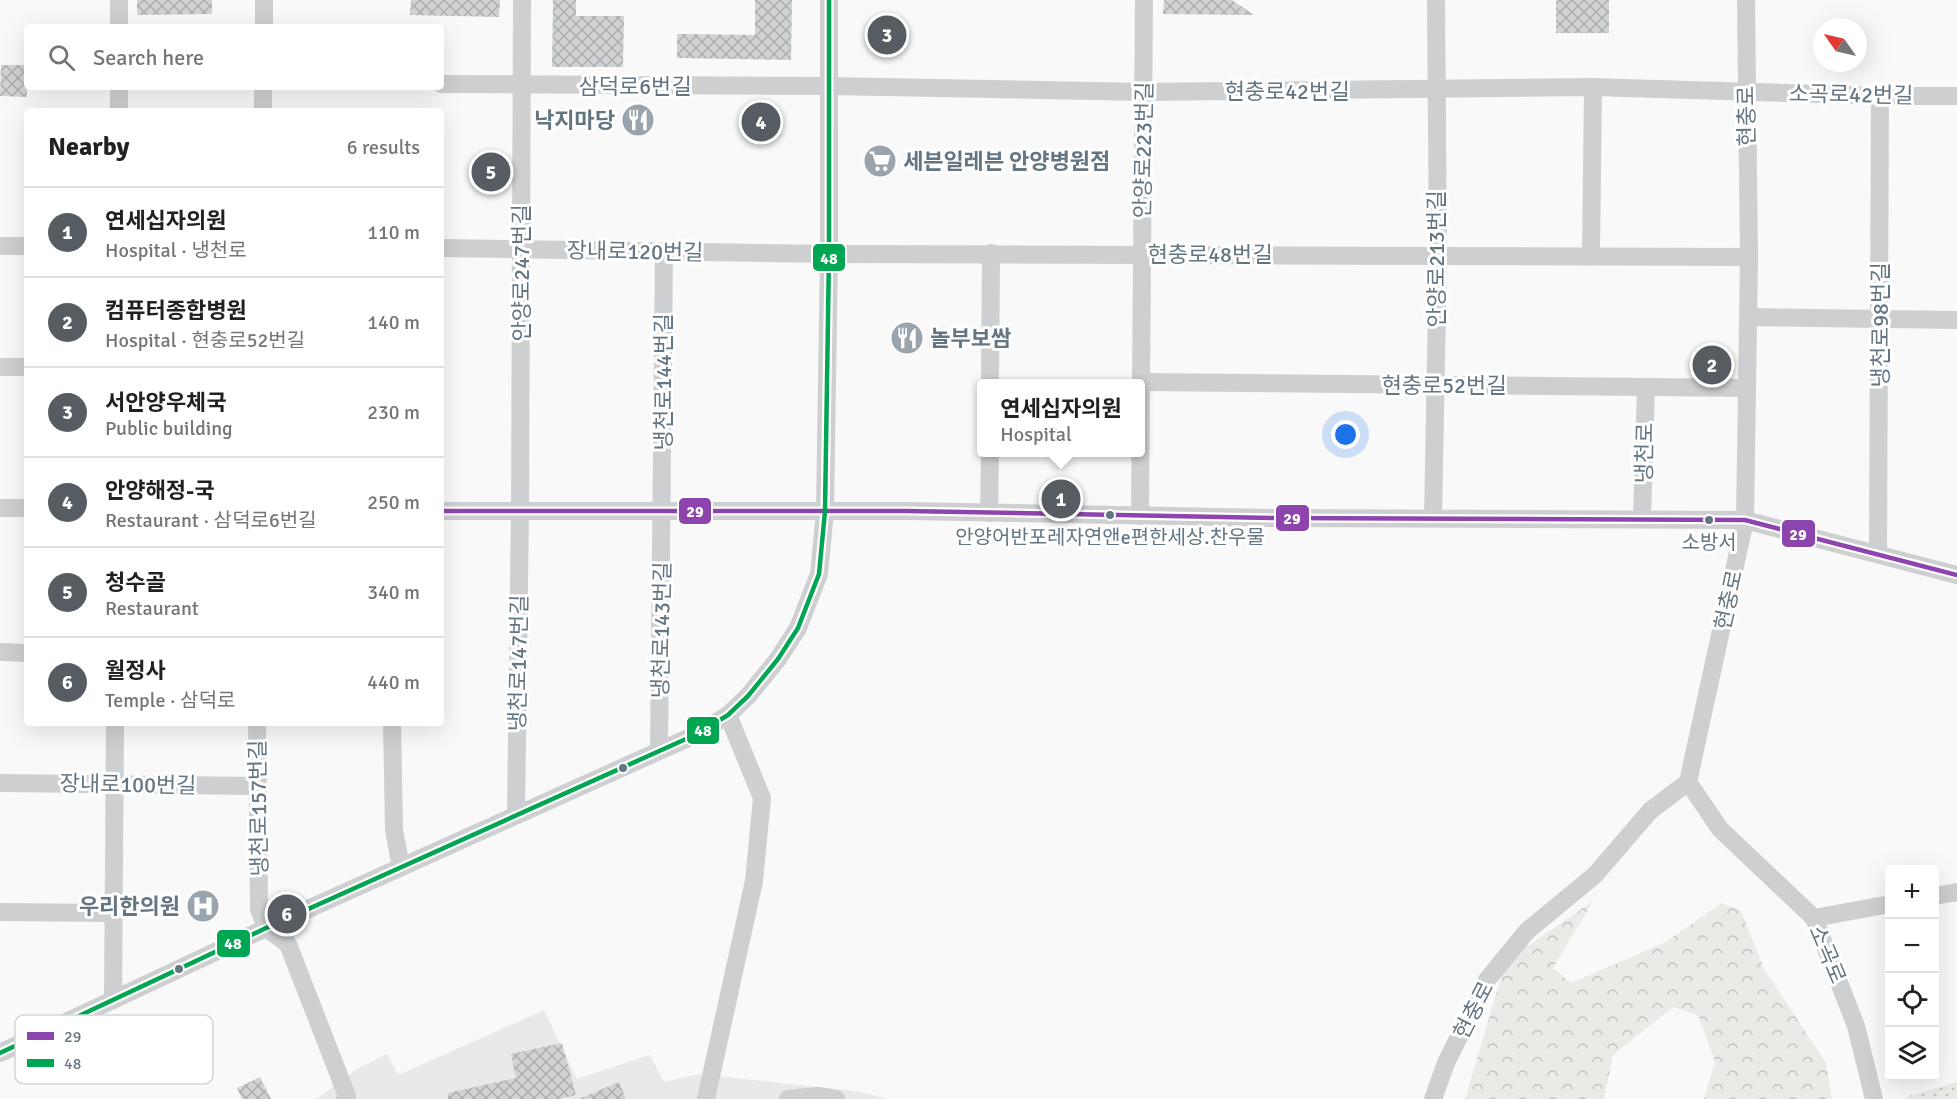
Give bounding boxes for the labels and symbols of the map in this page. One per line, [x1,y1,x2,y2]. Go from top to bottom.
pin: 3 [868,12,906,57]
north arrow [1813,18,1867,72]
street label: 삼덕로6번길 [578,73,692,100]
street label: 현충로42번길 [1225,78,1349,105]
street label: 소곡로42번길 [1788,80,1914,109]
street label: 안양로223번길 [1129,81,1158,219]
street label: 현충로 [1732,85,1761,147]
pin: 4 [742,100,780,144]
restaurant icon: 낙지마당 [620,102,656,138]
place label: 낙지마당 [534,107,615,134]
supermarket icon: 세븐일레븐 안양병원점 [862,143,898,179]
place label: 세븐일레븐 안양병원점 [903,148,1110,175]
pin: 5 [472,150,510,195]
street label: 안양로213번길 [1423,191,1450,327]
street label: 안양로247번길 [508,205,535,341]
street label: 장내로120번길 [566,237,704,266]
street label: 현충로48번길 [1148,241,1272,268]
line badge: 48 [812,243,846,272]
text: 48 [820,249,838,269]
street label: 냉천로98번길 [1867,263,1894,387]
street label: 냉천로144번길 [650,314,677,450]
restaurant icon: 놀부보쌈 [889,320,925,356]
place label: 놀부보쌈 [930,325,1011,352]
pin: 2 [1692,342,1732,388]
street label: 현충로52번길 [1382,372,1506,399]
your location [1331,420,1360,449]
street label: 냉천로 [1630,422,1659,484]
pin: 1 [1042,476,1080,522]
line badge: 29 [678,497,712,525]
text: 29 [686,502,704,522]
line badge: 29 [1275,504,1310,532]
marker: 안양어반포레자연앤e편한세상.찬우물 [1104,509,1116,521]
text: 29 [1283,509,1301,529]
marker: 소방서 [1703,514,1715,526]
line badge: 29 [1781,519,1816,548]
place label: 안양어반포레자연앤e편한세상.찬우물 [955,525,1265,550]
text: 29 [1789,525,1807,545]
place label: 소방서 [1681,530,1737,555]
street label: 냉천로143번길 [647,561,676,699]
street label: 현충로 [1709,568,1748,633]
street label: 냉천로147번길 [504,594,533,732]
line badge: 48 [686,716,720,745]
text: 48 [694,721,712,741]
street label: 냉천로157번길 [244,739,273,877]
unlabelled marker [617,762,629,774]
street label: 장내로100번길 [59,770,197,799]
hospital icon: 우리한의원 [185,888,221,924]
pin: 6 [268,892,306,936]
place label: 우리한의원 [79,893,180,920]
street label: 소곡로 [1803,921,1852,987]
line badge: 48 [216,929,251,958]
text: 48 [224,934,242,954]
unlabelled marker [173,963,185,975]
street label: 현충로 [1448,977,1499,1043]
legend [15,1015,213,1084]
text: 29 [64,1027,81,1047]
text: 48 [64,1054,81,1074]

